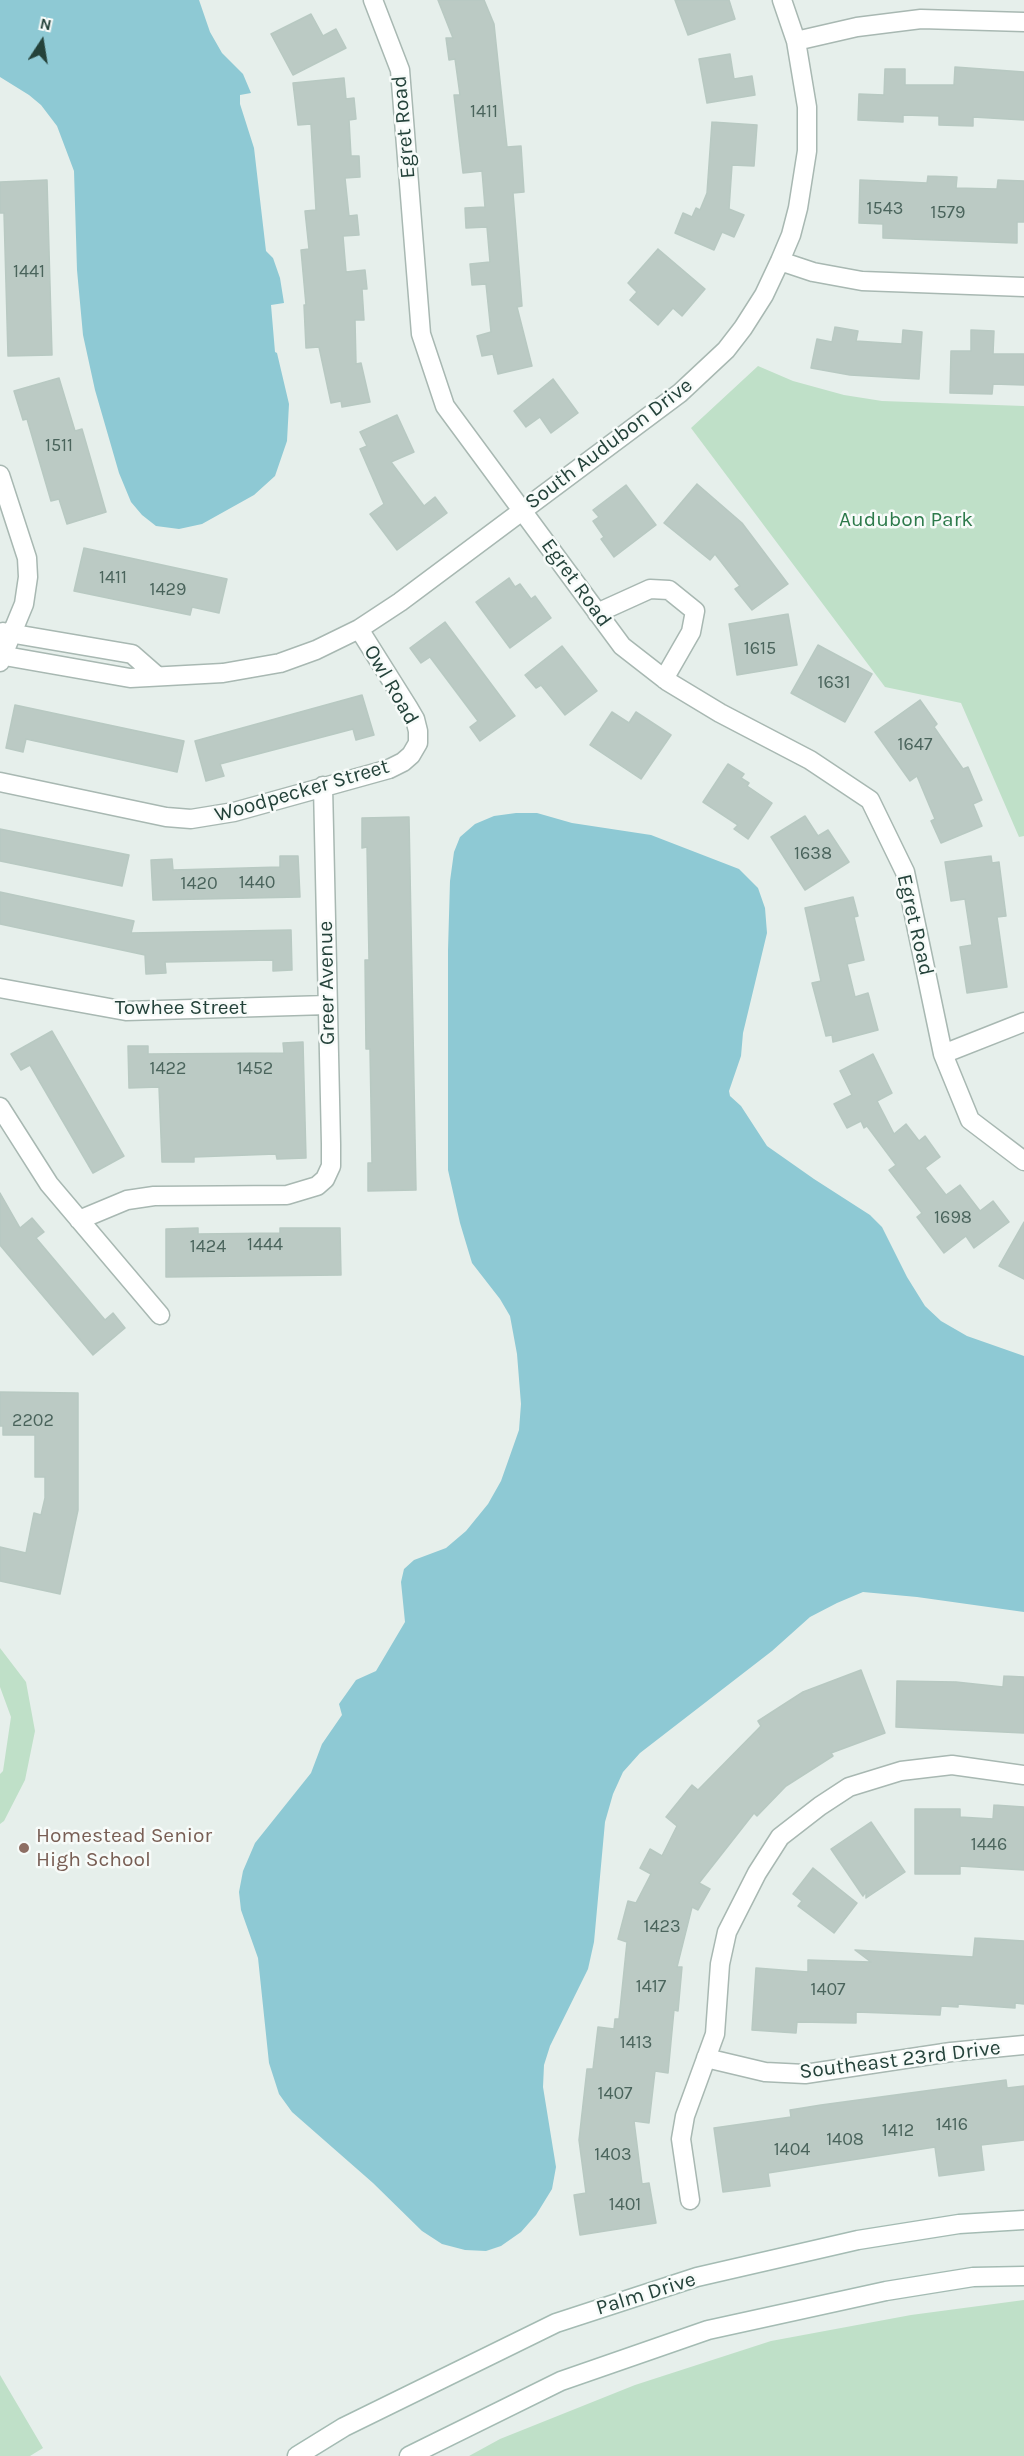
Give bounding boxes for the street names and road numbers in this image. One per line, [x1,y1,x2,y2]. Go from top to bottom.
street label: Egret Road [387,74,421,180]
street label: South Audubon Drive [520,373,698,515]
street label: Egret Road [535,534,617,632]
street label: Owl Road [358,641,424,729]
street label: Woodpecker Street [212,754,392,828]
street label: Egret Road [891,872,939,978]
street label: Greer Avenue [313,921,341,1045]
street label: Towhee Street [115,995,247,1021]
street label: Southeast 23rd Drive [798,2035,1002,2085]
street label: Palm Drive [593,2267,699,2321]

